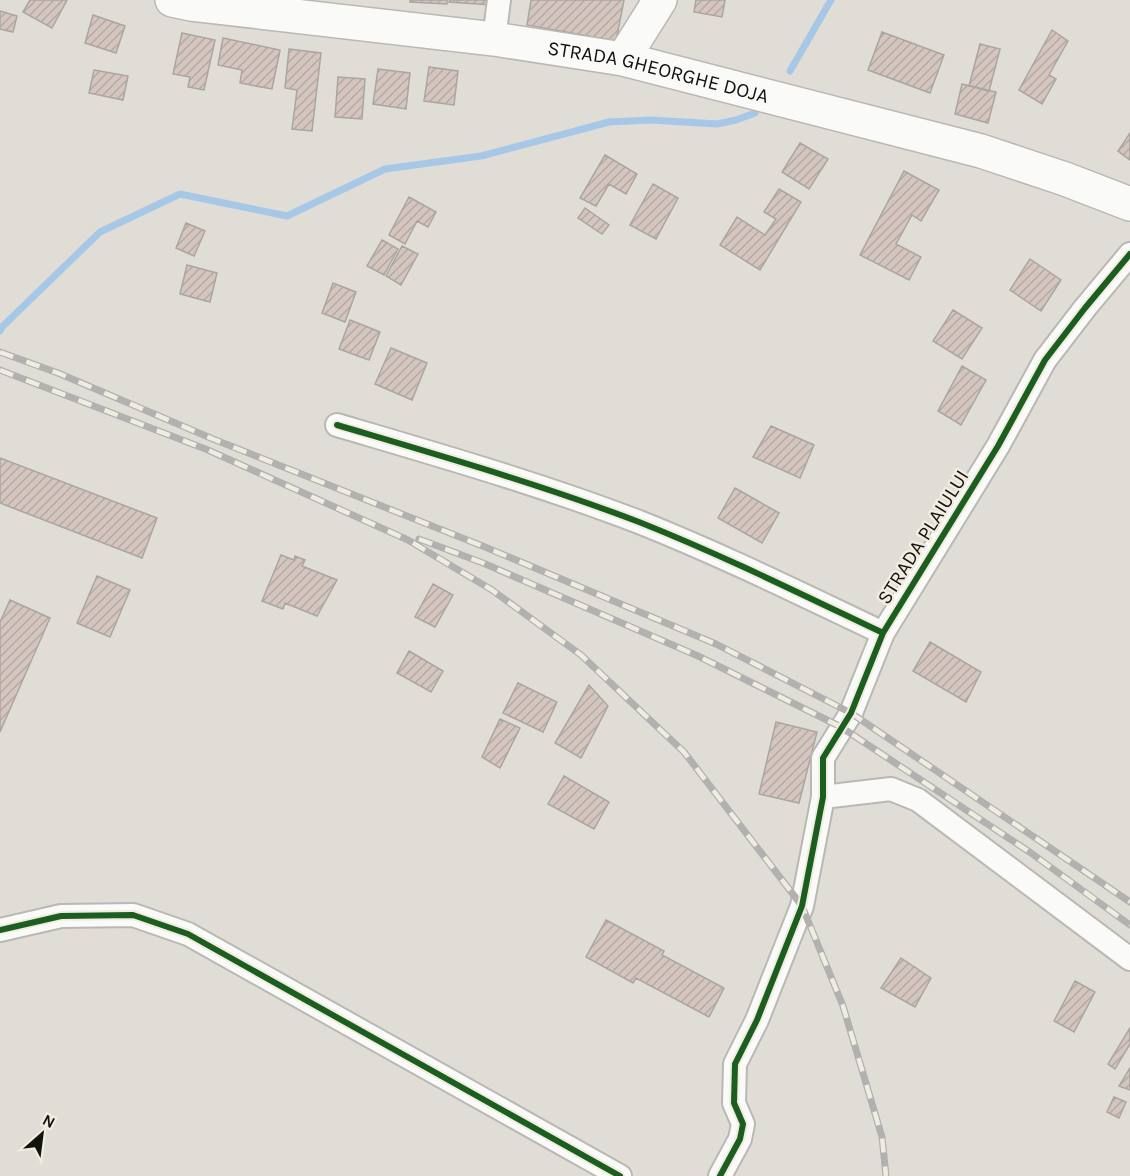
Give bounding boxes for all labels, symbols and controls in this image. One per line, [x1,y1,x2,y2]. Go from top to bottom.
street label: STRADA GHEORGHE DOJA [546,36,771,107]
street label: STRADA PLAIULUI [872,466,974,608]
north arrow [12,1104,72,1164]
text: N [39,1110,58,1132]

